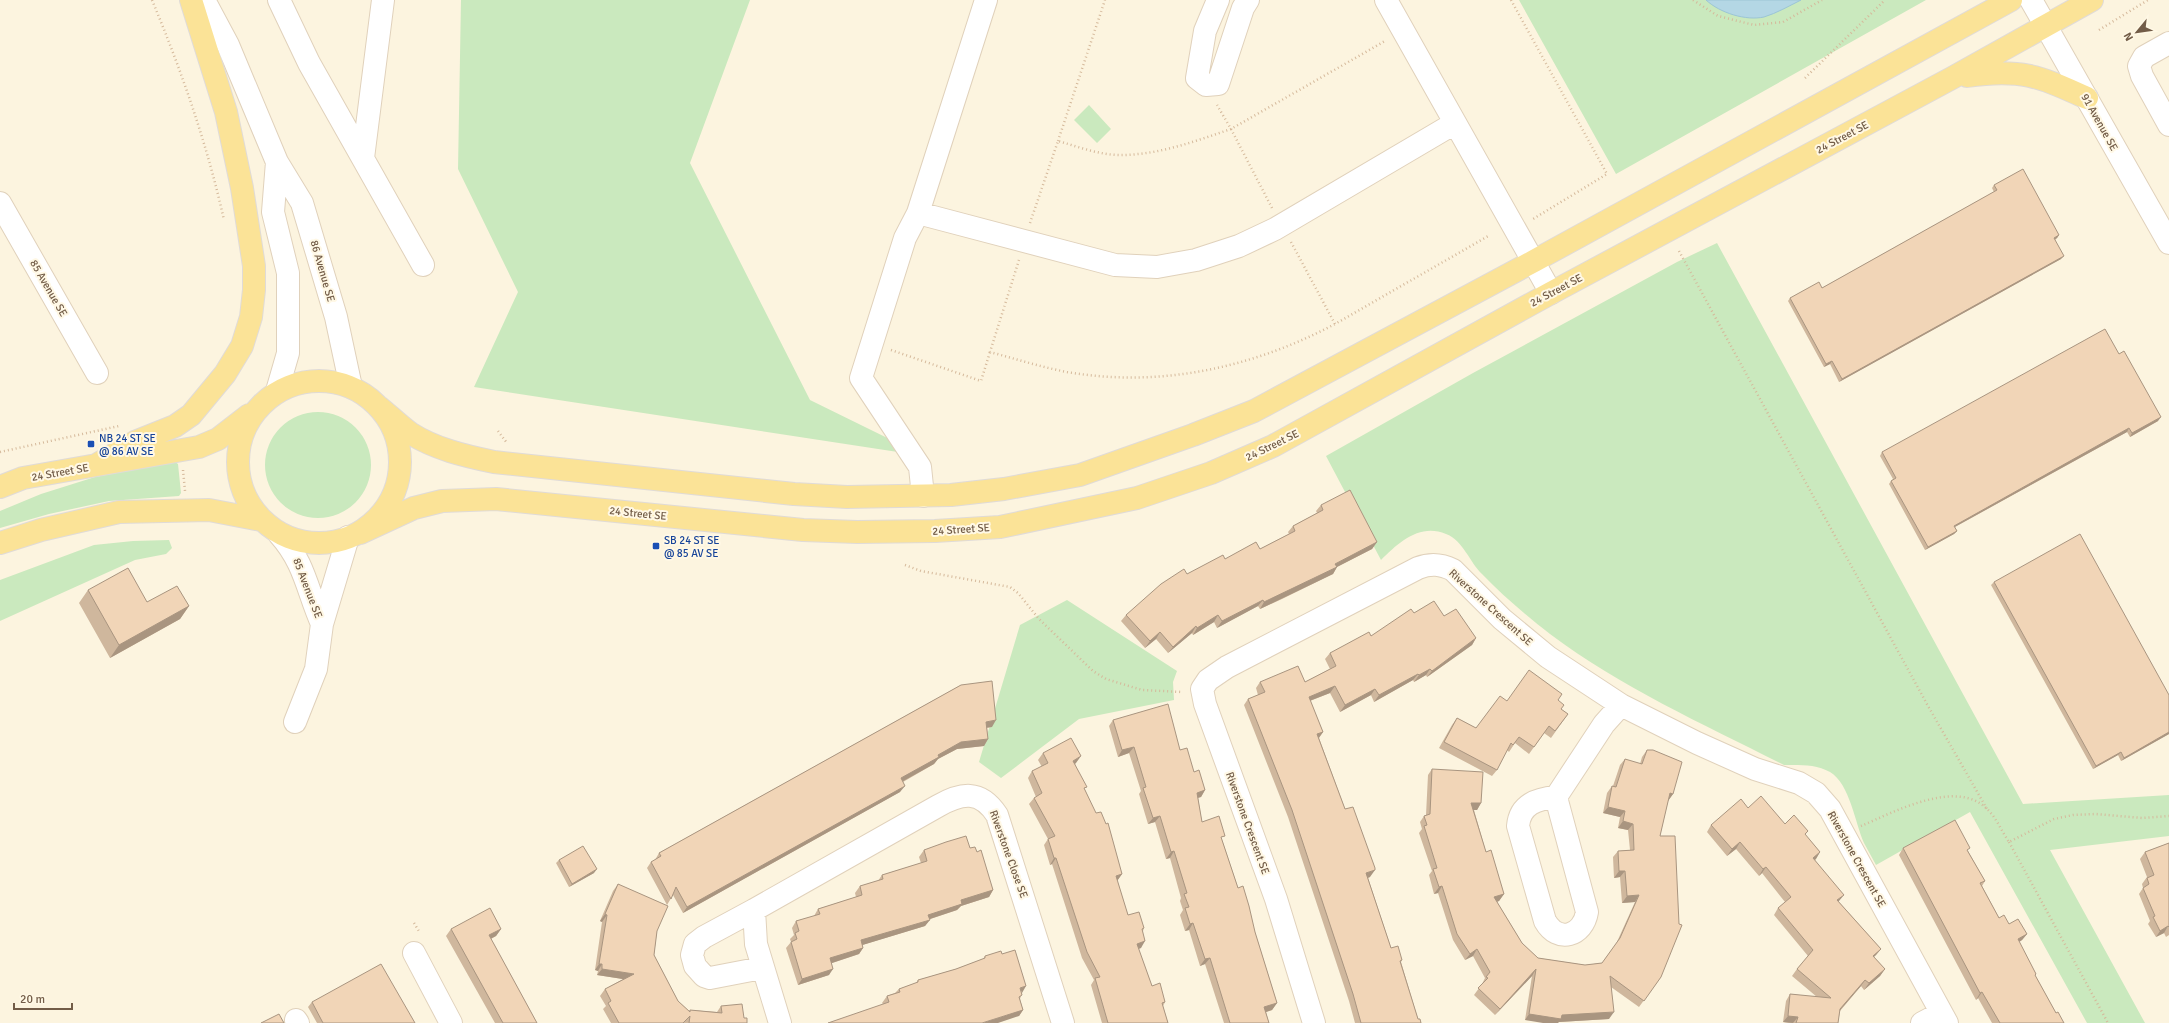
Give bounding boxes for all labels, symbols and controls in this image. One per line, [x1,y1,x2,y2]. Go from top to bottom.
north arrow [2117,12,2157,52]
text: N [2121,30,2136,43]
street label: 91 Avenue SE [2078,91,2121,153]
street label: 24 Street SE [1814,118,1871,157]
street label: 86 Avenue SE [308,239,338,303]
street label: 85 Avenue SE [27,258,70,319]
street label: 24 Street SE [1528,271,1585,310]
street label: 24 Street SE [1243,427,1301,464]
place label: NB 24 ST SE @ 86 AV SE [99,432,156,458]
marker: NB 24 ST SE @ 86 AV SE [86,439,96,449]
street label: 24 Street SE [31,461,90,484]
street label: 24 Street SE [609,504,667,523]
street label: 24 Street SE [932,521,990,538]
place label: SB 24 ST SE @ 85 AV SE [664,534,719,560]
marker: SB 24 ST SE @ 85 AV SE [651,541,661,551]
street label: 85 Avenue SE [290,556,325,620]
street label: Riverstone Crescent SE [1446,566,1535,648]
street label: Riverstone Crescent SE [1223,770,1272,876]
street label: Riverstone Close SE [987,808,1030,900]
street label: Riverstone Crescent SE [1825,809,1888,910]
scale bar [14,985,72,1011]
text: 20 m [20,992,45,1007]

